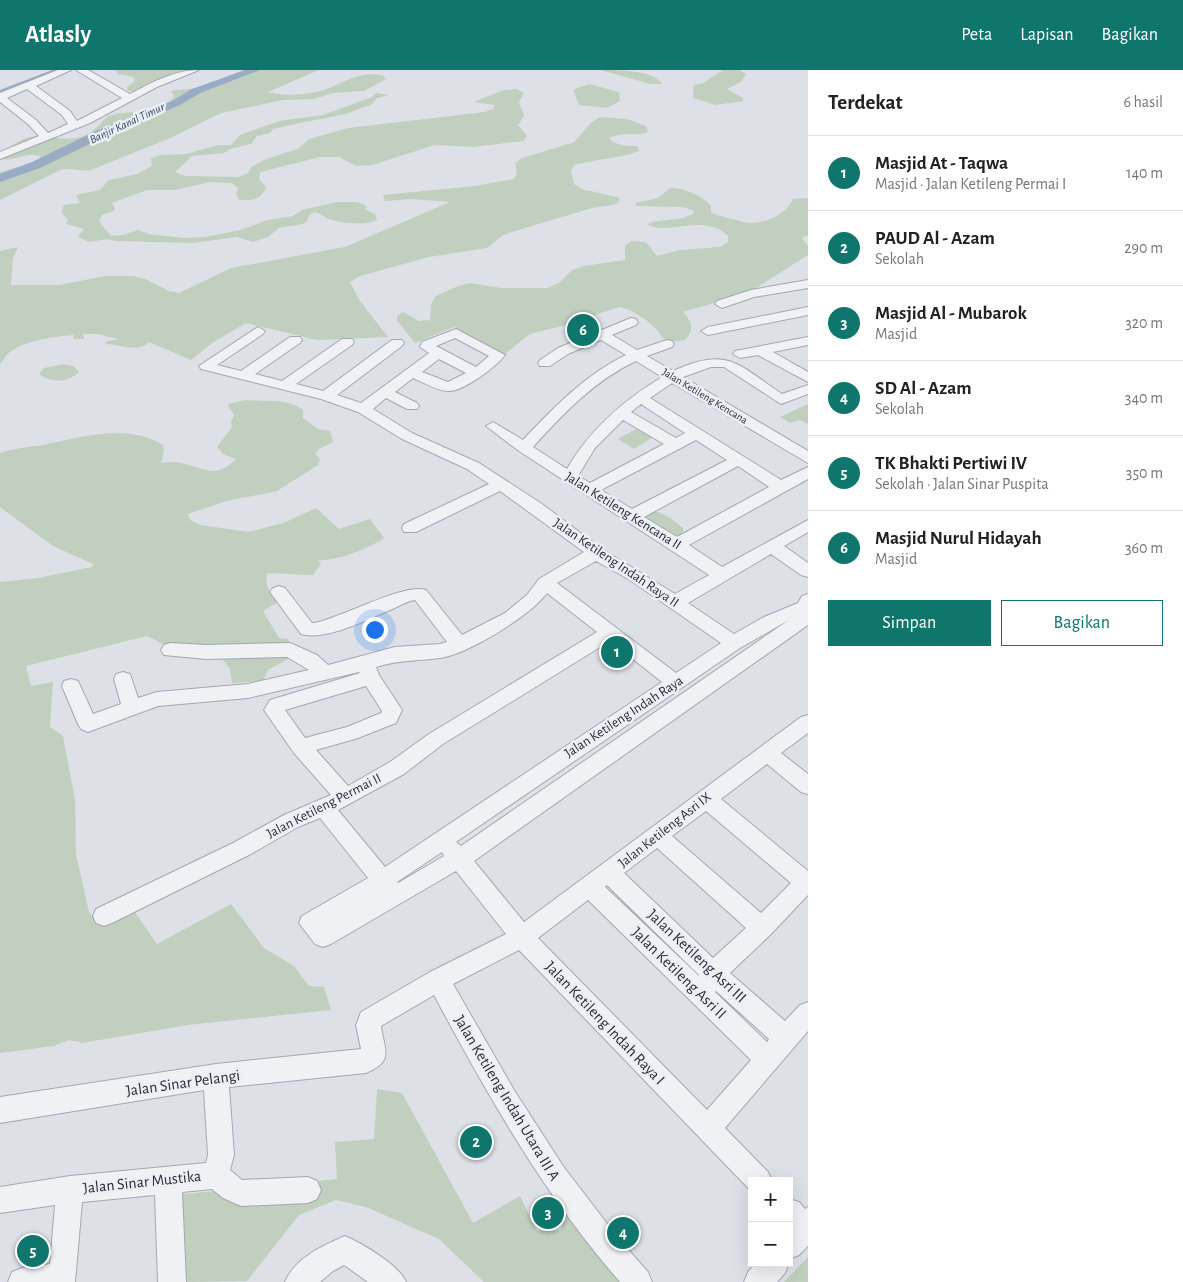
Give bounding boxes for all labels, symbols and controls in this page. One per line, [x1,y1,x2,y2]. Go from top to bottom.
text: Atlasly [25,23,91,47]
text: Peta [961,26,992,44]
text: Lapisan [1020,26,1074,44]
text: Bagikan [1102,26,1158,44]
text: Terdekat [828,92,903,113]
text: 6 hasil [1123,94,1163,110]
water label: Banjir Kanal Timur [88,100,168,146]
text: Masjid At - Taqwa [875,154,1008,173]
text: 1 [841,165,847,181]
text: 140 m [1126,165,1163,181]
text: Masjid · Jalan Ketileng Permai I [875,176,1066,192]
text: PAUD Al - Azam [875,229,995,248]
text: 2 [840,240,848,256]
text: 290 m [1124,240,1163,256]
text: Sekolah [875,251,924,267]
text: Masjid Al - Mubarok [875,304,1027,323]
pin: 6 [567,311,599,349]
text: 3 [841,315,847,331]
text: 320 m [1125,315,1163,331]
text: Masjid [875,326,917,342]
street label: Jalan Ketileng Kencana [660,366,750,426]
text: SD Al - Azam [875,379,972,398]
text: 4 [840,390,848,406]
text: 340 m [1125,390,1163,406]
text: Sekolah [875,401,924,417]
text: TK Bhakti Pertiwi IV [875,454,1027,473]
text: 5 [841,465,847,481]
text: 350 m [1126,465,1163,481]
street label: Jalan Ketileng Kencana II [563,470,683,552]
text: Sekolah · Jalan Sinar Puspita [875,476,1049,492]
street label: Jalan Ketileng Indah Raya II [551,516,681,610]
text: Masjid Nurul Hidayah [875,529,1042,548]
text: 6 [840,540,848,556]
text: 360 m [1125,540,1163,556]
text: Masjid [875,551,917,567]
button: Simpan [828,600,991,646]
button: Bagikan [1001,600,1163,646]
your location [362,617,388,643]
pin: 1 [601,633,633,671]
street label: Jalan Ketileng Indah Raya [562,673,686,760]
street label: Jalan Ketileng Permai II [265,771,383,841]
street label: Jalan Ketileng Asri IX [616,790,714,870]
street label: Jalan Ketileng Asri III [643,905,751,1007]
street label: Jalan Ketileng Asri II [628,923,730,1023]
street label: Jalan Ketileng Indah Raya I [541,958,668,1088]
street label: Jalan Ketileng Indah Utara III A [451,1012,563,1184]
street label: Jalan Sinar Pelangi [125,1067,241,1099]
pin: 2 [460,1123,492,1161]
street label: Jalan Sinar Mustika [82,1168,202,1196]
map controls [748,1177,793,1267]
button: + [748,1177,793,1222]
pin: 3 [532,1194,564,1232]
pin: 4 [607,1214,639,1252]
button: − [748,1222,793,1267]
pin: 5 [17,1232,49,1270]

